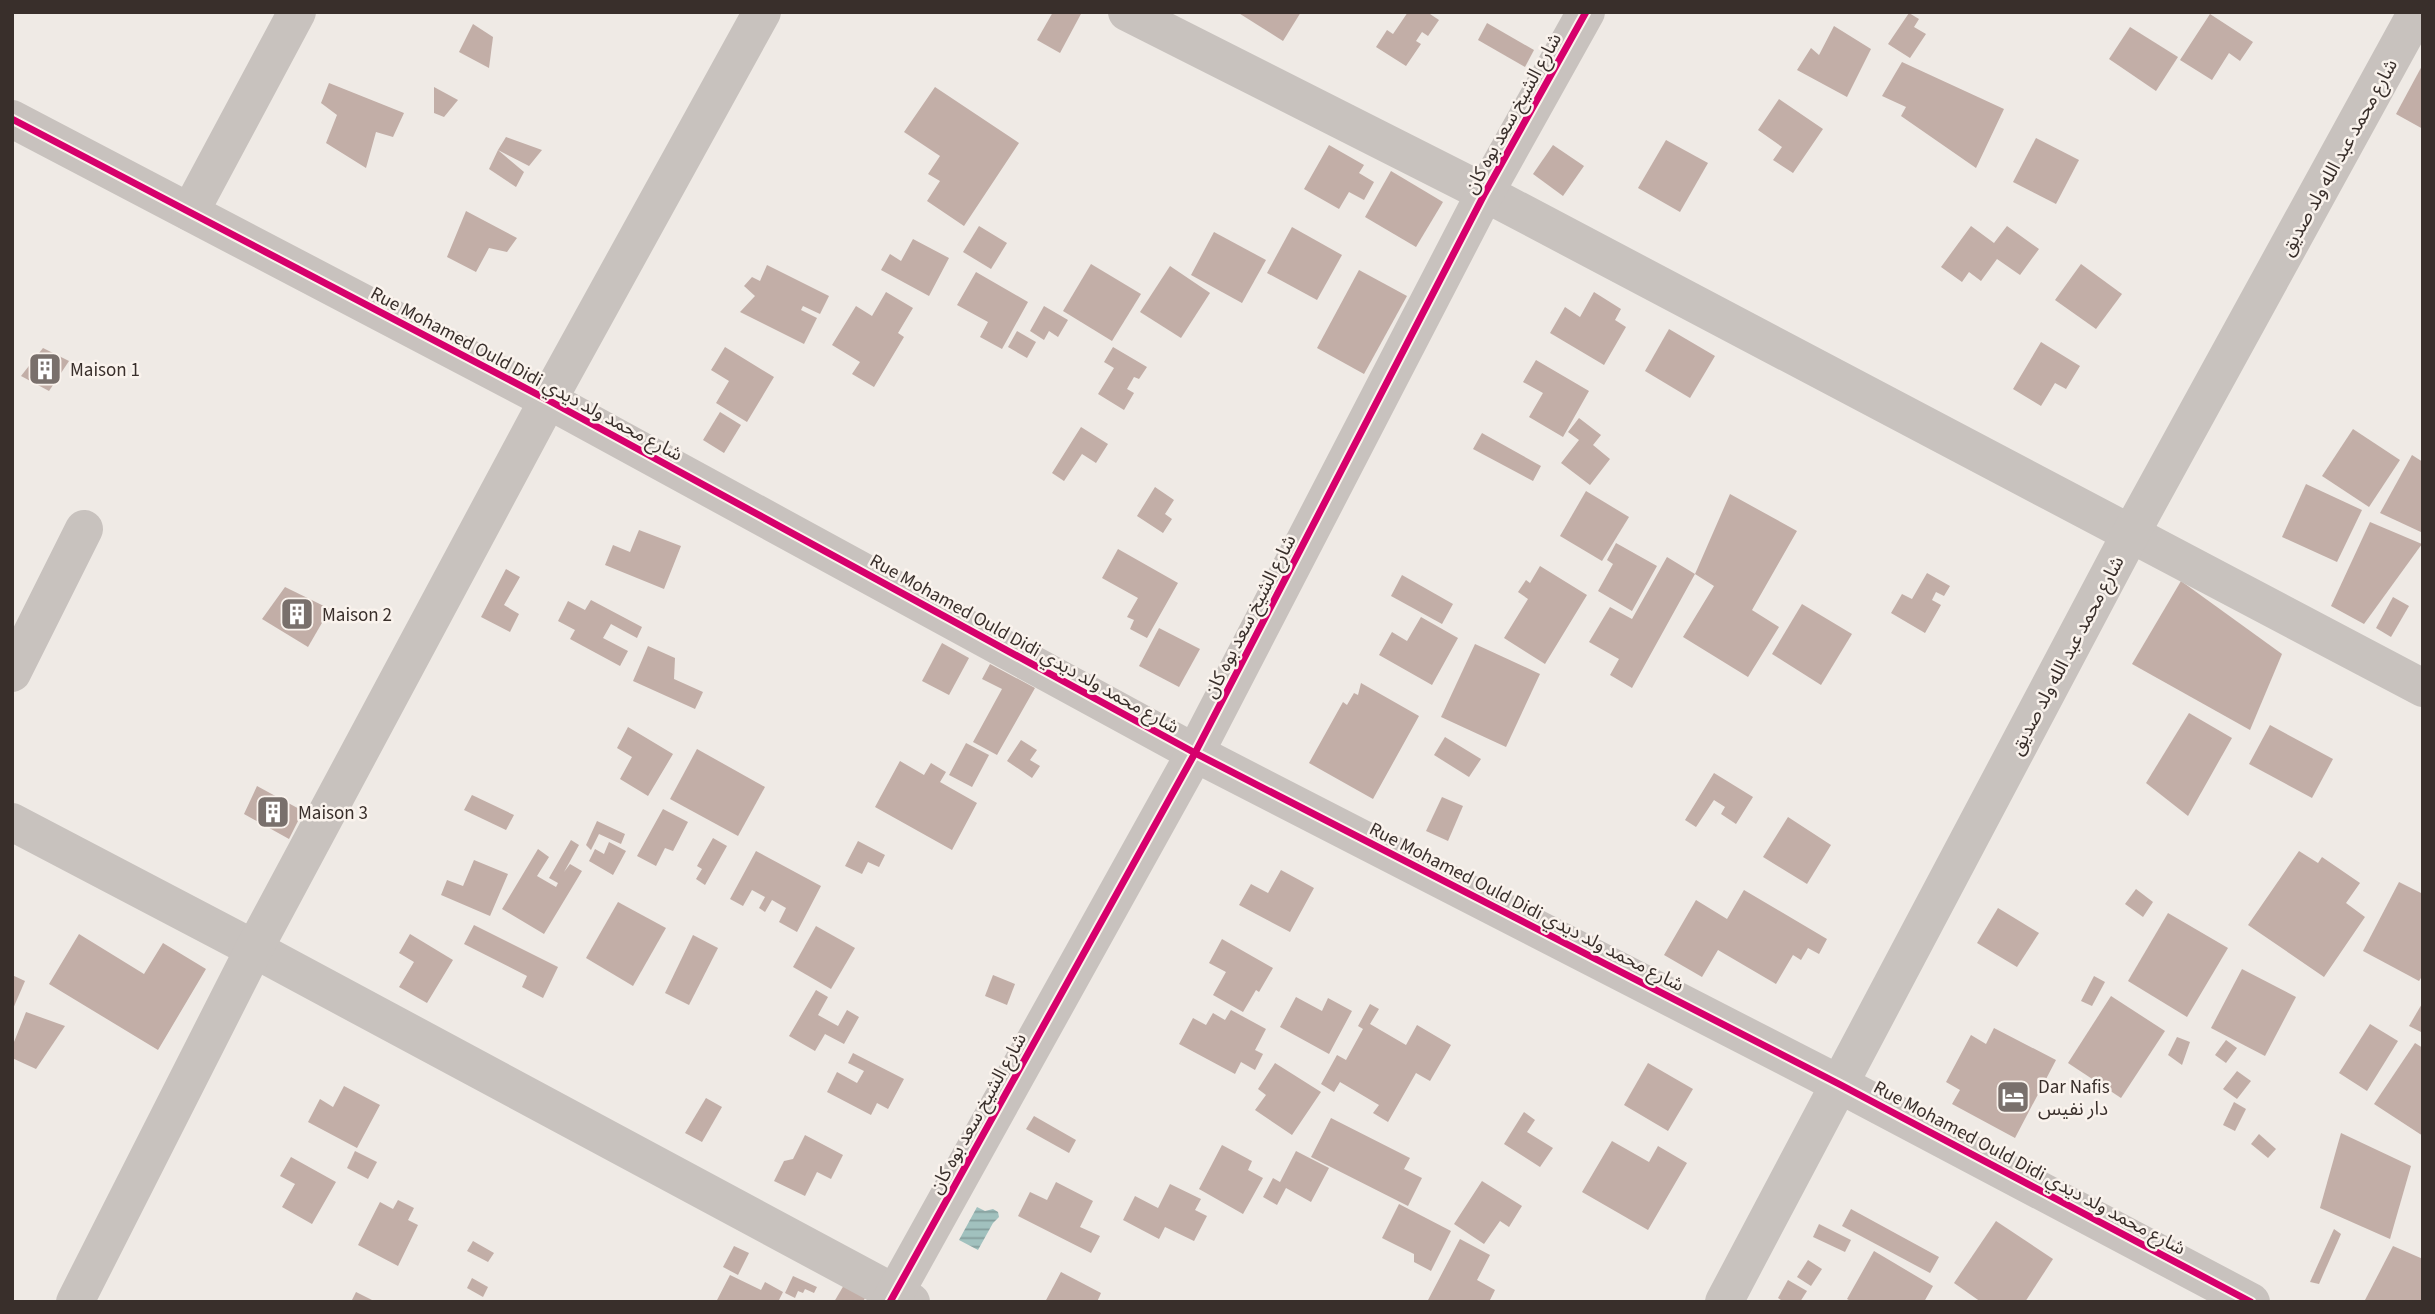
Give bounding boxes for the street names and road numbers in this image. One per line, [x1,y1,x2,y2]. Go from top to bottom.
street label: شارع الشيخ سعد بوه كان [1458,28,1569,199]
street label: شارع محمد عبد الله ولد صديق [2274,54,2405,261]
street label: Rue Mohamed Ould Didi شارع محمد ولد ديدي [365,280,687,469]
street label: شارع الشيخ سعد بوه كان [1197,530,1303,703]
street label: Rue Mohamed Ould Didi شارع محمد ولد ديدي [865,548,1184,741]
street label: شارع محمد عبد الله ولد صديق [2003,552,2131,760]
street label: Rue Mohamed Ould Didi شارع محمد ولد ديدي [1364,816,1688,999]
street label: شارع الشيخ سعد بوه كان [923,1028,1034,1199]
street label: Rue Mohamed Ould Didi شارع محمد ولد ديدي [1868,1074,2190,1263]

